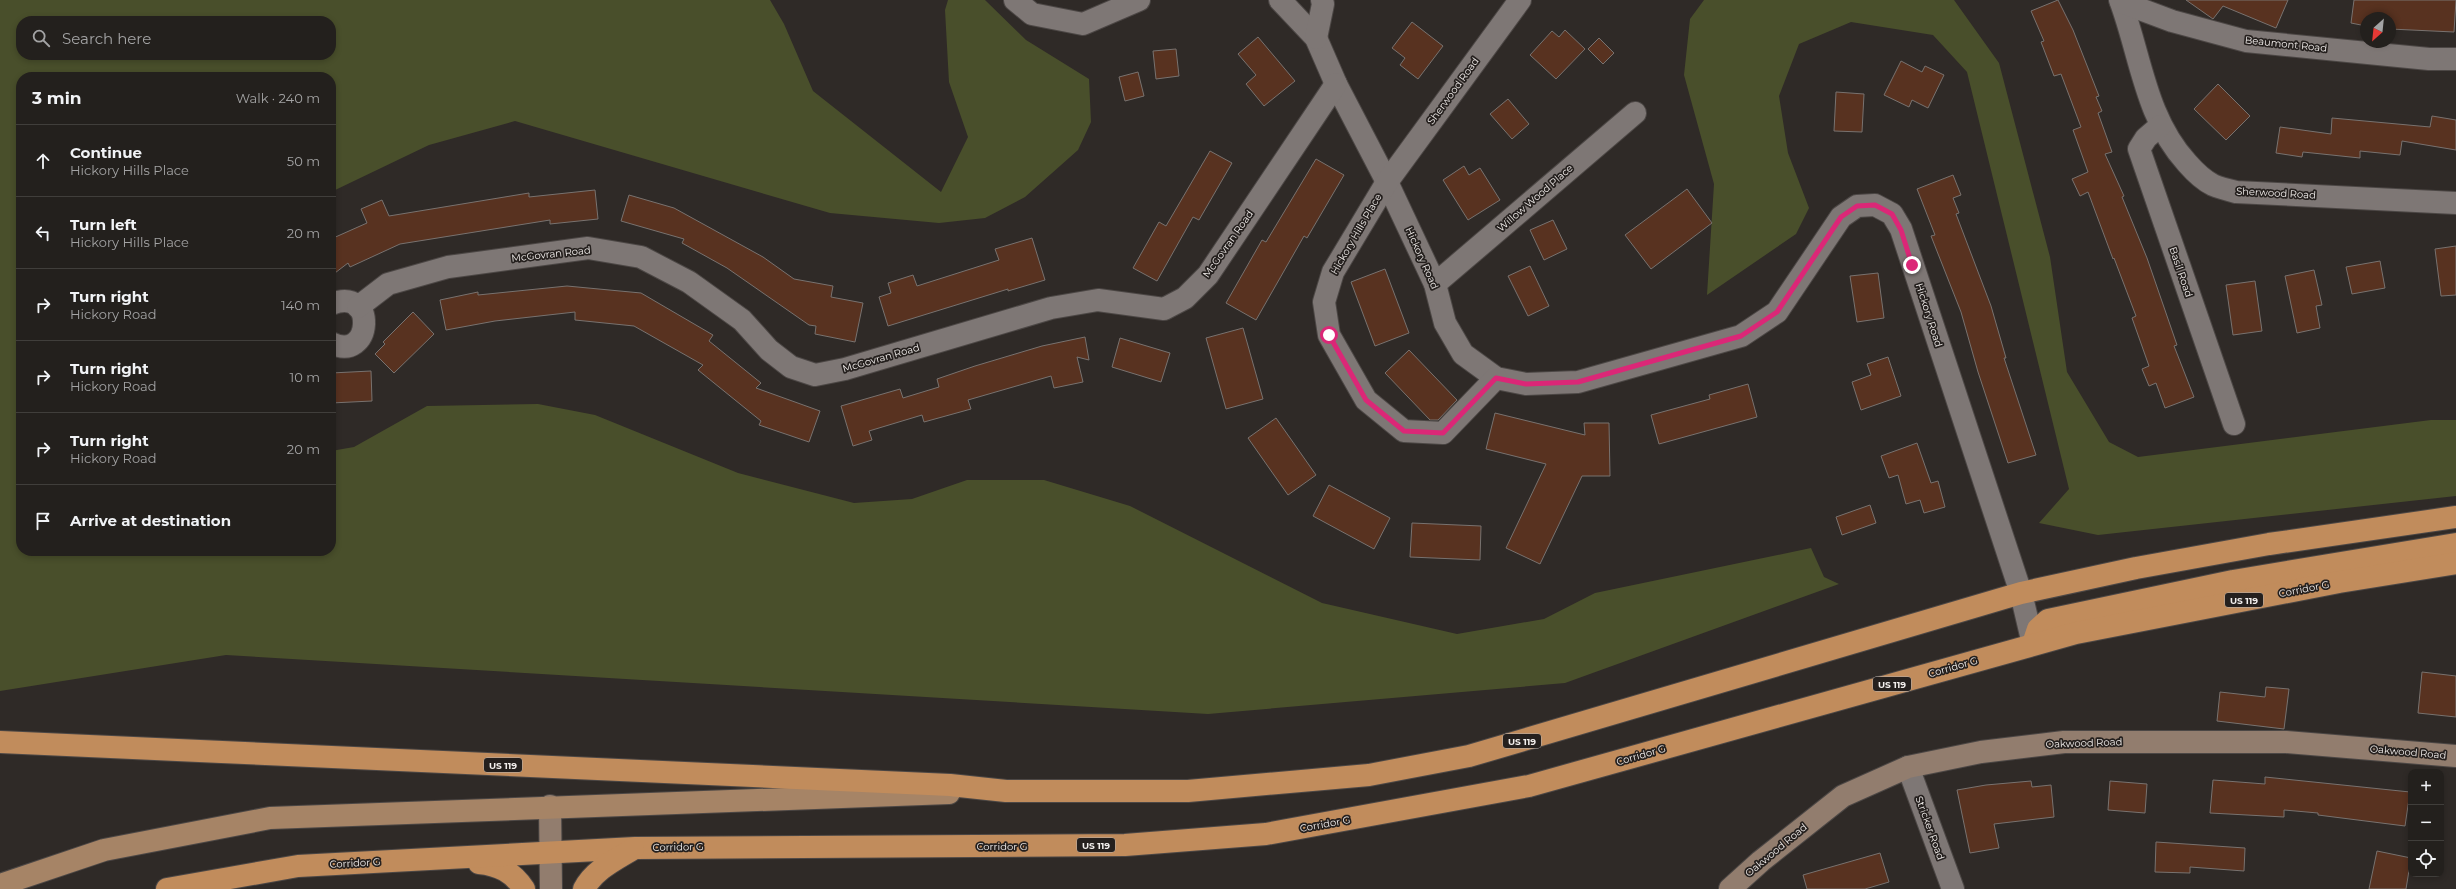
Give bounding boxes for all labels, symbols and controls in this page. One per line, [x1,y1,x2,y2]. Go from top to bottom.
north arrow [2360,12,2396,48]
search box [16,16,336,60]
icon: search [30,27,52,49]
text: Search here [62,29,151,48]
street label: Beaumont Road [2244,33,2328,55]
street label: Sherwood Road [1424,55,1482,127]
text: 3 min [32,88,82,108]
text: Walk · 240 m [236,90,320,106]
text: Continue [70,143,142,162]
icon: ahead [32,150,54,172]
text: 50 m [287,153,320,169]
street label: Willow Wood Place [1494,161,1576,235]
text: Hickory Hills Place [70,162,189,178]
street label: Sherwood Road [2236,184,2316,202]
street label: Hickory Hills Place [1328,191,1384,277]
street label: McGovran Road [1200,208,1256,280]
text: Turn left [70,215,137,234]
icon: left [32,222,54,244]
text: 20 m [287,225,320,241]
street label: Hickory Road [1403,225,1441,291]
text: Hickory Hills Place [70,234,189,250]
street label: McGovran Road [511,243,591,265]
street label: Basil Road [2166,245,2196,299]
route end [1903,256,1921,274]
street label: Hickory Road [1913,281,1945,349]
text: Turn right [70,287,149,306]
icon: right [32,294,54,316]
text: 140 m [281,297,320,313]
text: Hickory Road [70,306,157,322]
route start [1320,326,1338,344]
street label: McGovran Road [841,341,921,375]
text: Turn right [70,359,149,378]
icon: right [32,366,54,388]
text: 10 m [290,369,320,385]
text: Hickory Road [70,378,157,394]
text: Turn right [70,431,149,450]
icon: right [32,438,54,460]
text: 20 m [287,441,320,457]
text: Hickory Road [70,450,157,466]
icon: arrive [32,510,54,532]
text: Arrive at destination [70,511,231,530]
street label: Corridor G [2278,578,2330,600]
road number: US 119 [2225,593,2263,607]
street label: Corridor G [1927,654,1979,680]
road number: US 119 [1873,677,1911,691]
road number: US 119 [1503,734,1541,748]
street label: Oakwood Road [2045,735,2123,751]
street label: Corridor G [1615,742,1667,768]
street label: Oakwood Road [2369,742,2447,762]
road number: US 119 [484,758,522,772]
map controls [2408,769,2444,877]
button: + [2408,769,2444,805]
street label: Stricker Road [1912,794,1948,862]
button: − [2408,805,2444,841]
street label: Corridor G [1299,813,1351,835]
street label: Oakwood Road [1742,820,1810,880]
road number: US 119 [1077,838,1115,852]
street label: Corridor G [652,840,704,854]
street label: Corridor G [976,840,1028,853]
button: locate [2408,841,2444,877]
street label: Corridor G [329,855,381,871]

